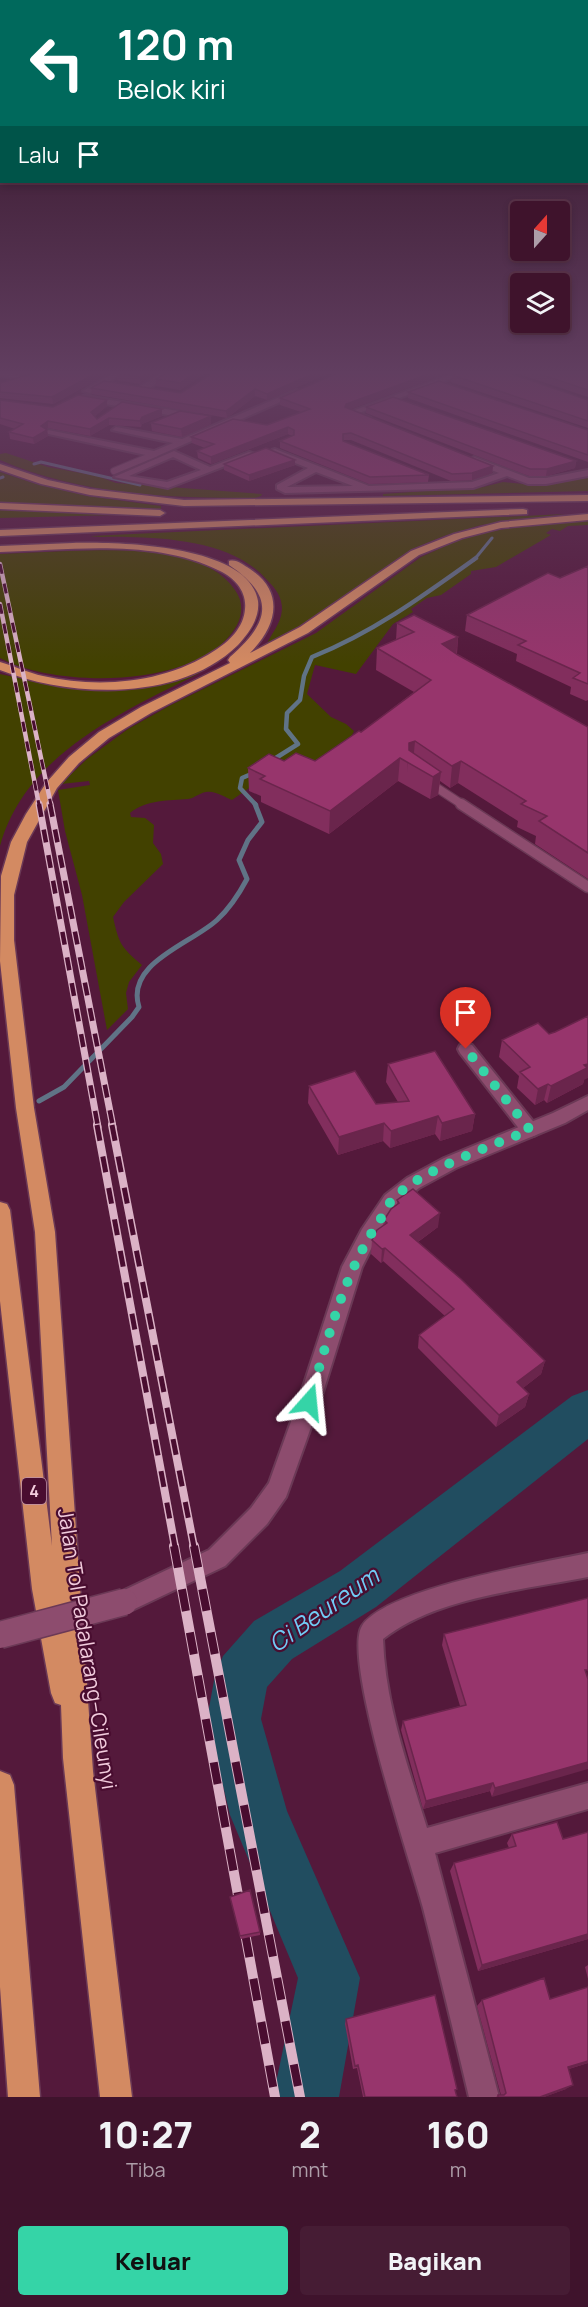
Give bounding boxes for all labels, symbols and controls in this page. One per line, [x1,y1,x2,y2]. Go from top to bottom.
text: 120 m [117,15,234,73]
icon: left [18,24,96,102]
text: Belok kiri [117,70,226,107]
icon: arrive [72,138,105,171]
text: Lalu [18,140,60,170]
north arrow [510,201,570,261]
map controls [510,201,570,333]
button: layers [510,273,570,333]
pin [440,987,491,1049]
icon: arrive [449,996,482,1029]
position arrow [277,1370,341,1434]
road number: 4 [22,1478,46,1504]
street label: Jalan Tol Padalarang–Cileunyi [52,1506,124,1791]
water label: Ci Beureum [261,1558,386,1659]
text: 10:27 [98,2110,193,2159]
text: 2 [299,2110,321,2159]
text: 160 [427,2110,490,2159]
text: Tiba [126,2156,166,2183]
text: mnt [291,2156,328,2183]
text: m [450,2156,467,2183]
button: Keluar [18,2226,288,2295]
button: Bagikan [300,2226,570,2295]

